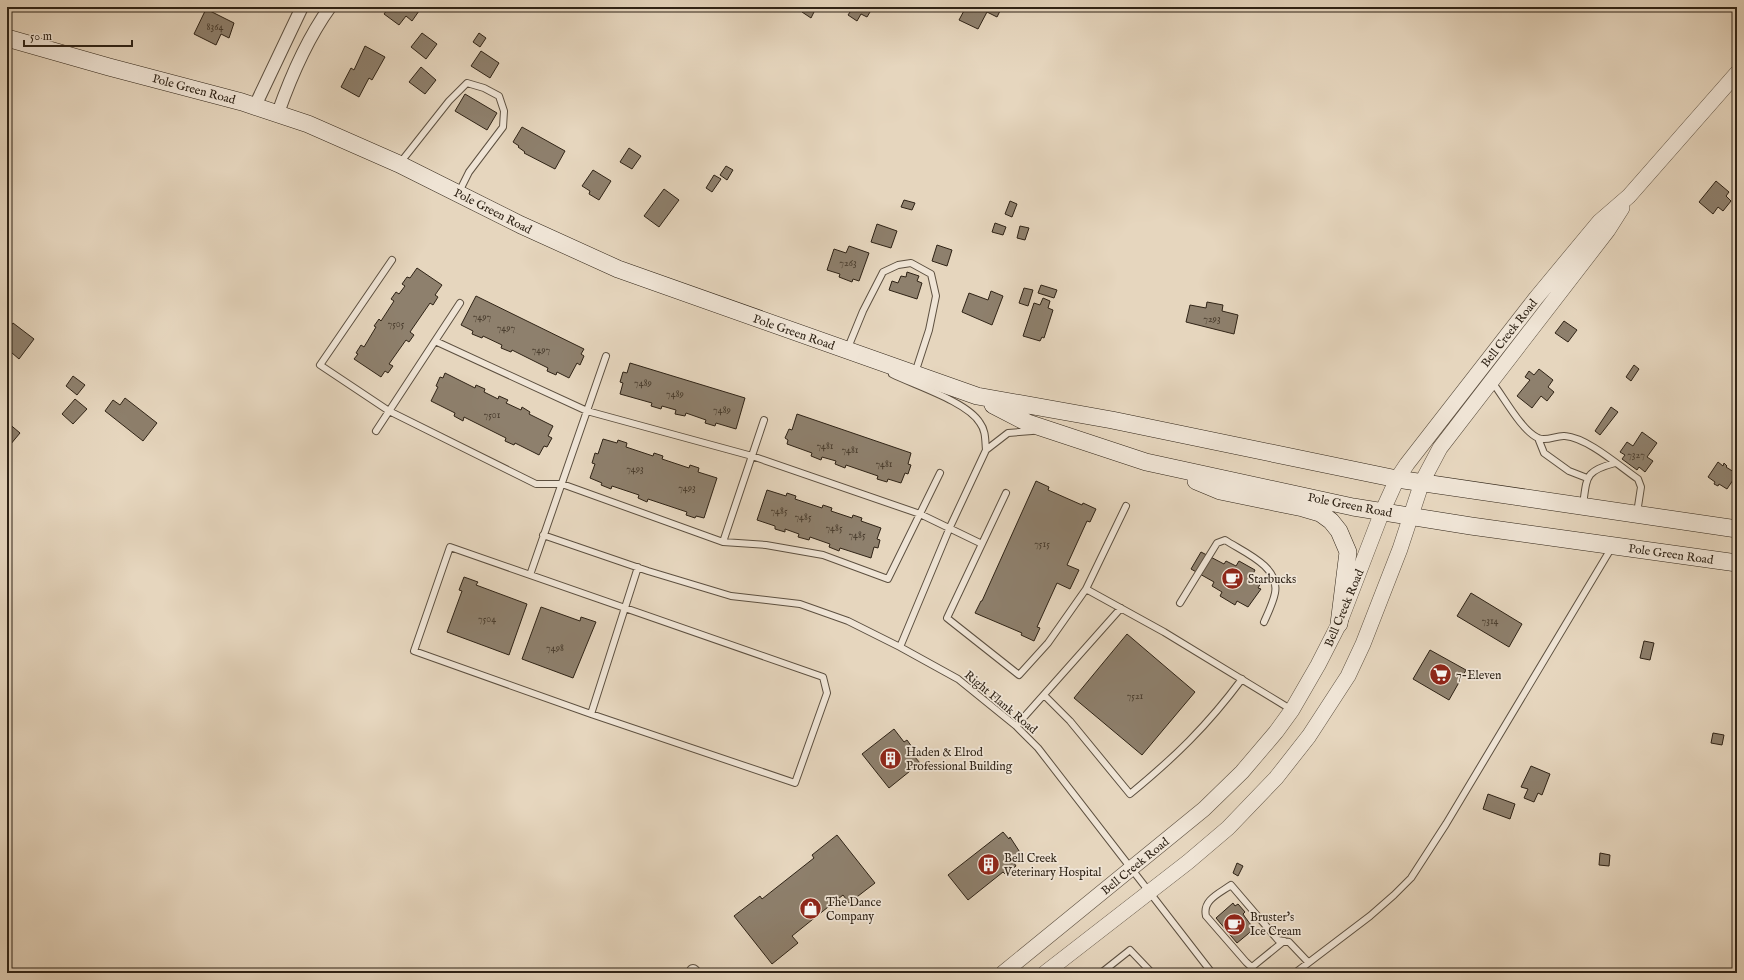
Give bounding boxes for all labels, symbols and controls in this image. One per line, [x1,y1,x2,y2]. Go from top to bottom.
house number: 8364 [207,21,223,34]
scale bar [24,22,132,48]
text: 50 m [30,29,52,44]
street label: Pole Green Road [151,71,238,108]
street label: Pole Green Road [451,185,535,238]
house number: 7263 [839,257,857,270]
street label: Bell Creek Road [1478,296,1541,371]
house number: 7497 [473,311,492,324]
street label: Pole Green Road [751,311,837,354]
house number: 7293 [1203,313,1221,326]
house number: 7505 [388,318,405,331]
house number: 7497 [497,322,516,335]
house number: 7497 [532,344,551,357]
house number: 7489 [634,377,652,390]
house number: 7489 [666,388,684,401]
house number: 7489 [713,404,731,417]
house number: 7501 [484,409,501,422]
house number: 7481 [816,440,834,453]
house number: 7481 [841,444,859,457]
house number: 7327 [1627,449,1645,462]
house number: 7481 [875,458,893,471]
house number: 7493 [626,463,644,476]
house number: 7493 [678,482,696,495]
street label: Pole Green Road [1306,490,1394,521]
house number: 7485 [770,505,788,518]
house number: 7485 [794,511,812,524]
house number: 7485 [825,522,843,535]
house number: 7485 [848,529,866,542]
house number: 7515 [1034,538,1050,551]
street label: Pole Green Road [1628,541,1715,568]
cafe icon: Starbucks [1219,566,1245,592]
street label: Bell Creek Road [1321,567,1368,649]
place label: Starbucks [1248,572,1296,587]
house number: 7504 [478,613,496,626]
house number: 7314 [1481,615,1499,628]
house number: 7498 [546,642,564,655]
supermarket icon: 7-Eleven [1427,662,1453,688]
street label: Right Flank Road [961,668,1041,738]
place label: 7-Eleven [1456,668,1502,683]
house number: 7521 [1127,690,1144,703]
place label: Haden & Elrod Professional Building [906,745,1013,774]
building icon: Haden & Elrod Professional Building [878,746,904,772]
street label: Bell Creek Road [1098,834,1173,898]
place label: Bell Creek Veterinary Hospital [1003,851,1102,881]
building icon: Bell Creek Veterinary Hospital [975,852,1001,878]
place label: The Dance Company [826,895,882,925]
shop icon: The Dance Company [798,896,824,922]
place label: Bruster's Ice Cream [1250,910,1301,939]
cafe icon: Bruster's Ice Cream [1222,911,1248,937]

